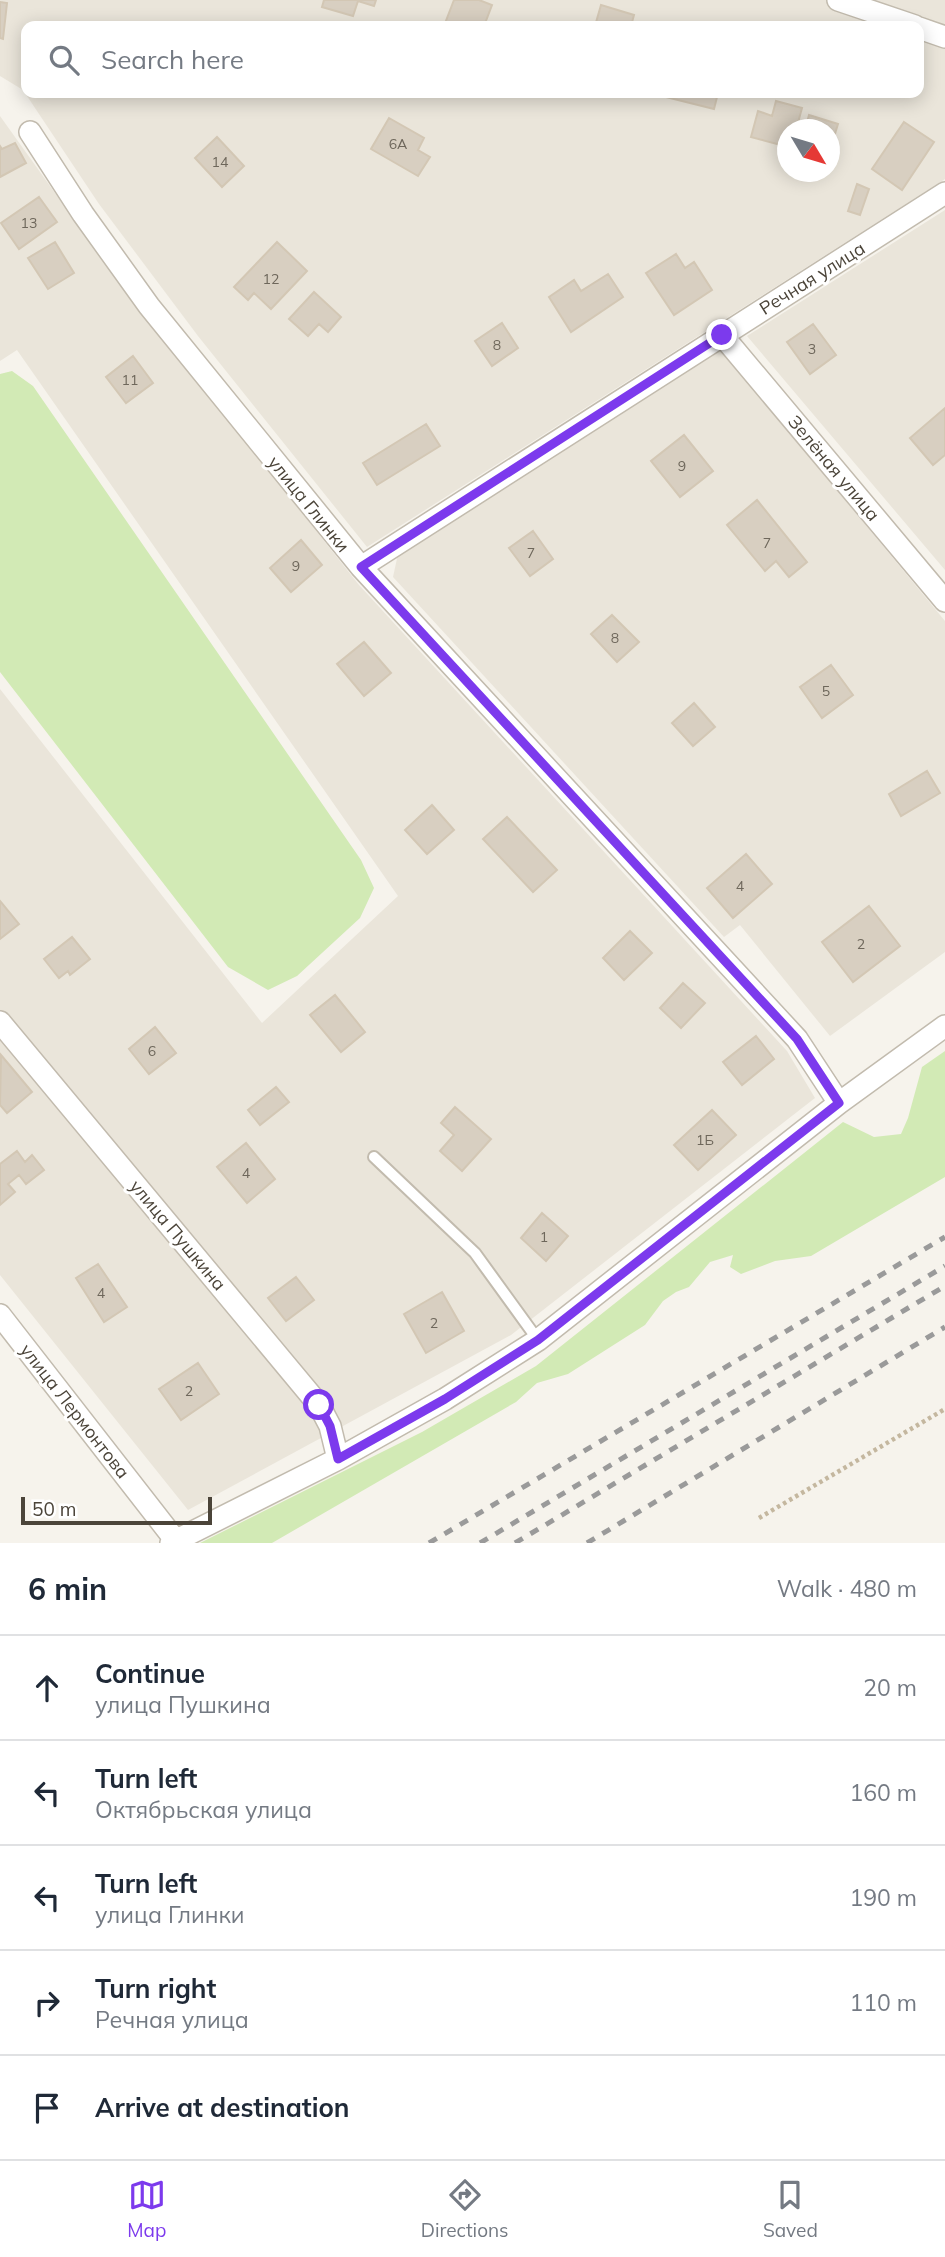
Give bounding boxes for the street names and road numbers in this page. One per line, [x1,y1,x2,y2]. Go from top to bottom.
street label: Речная улица [755,236,869,320]
street label: Зелёная улица [783,410,885,526]
street label: улица Глинки [263,451,355,557]
street label: улица Пушкина [125,1175,231,1295]
street label: улица Лермонтова [15,1339,135,1483]

